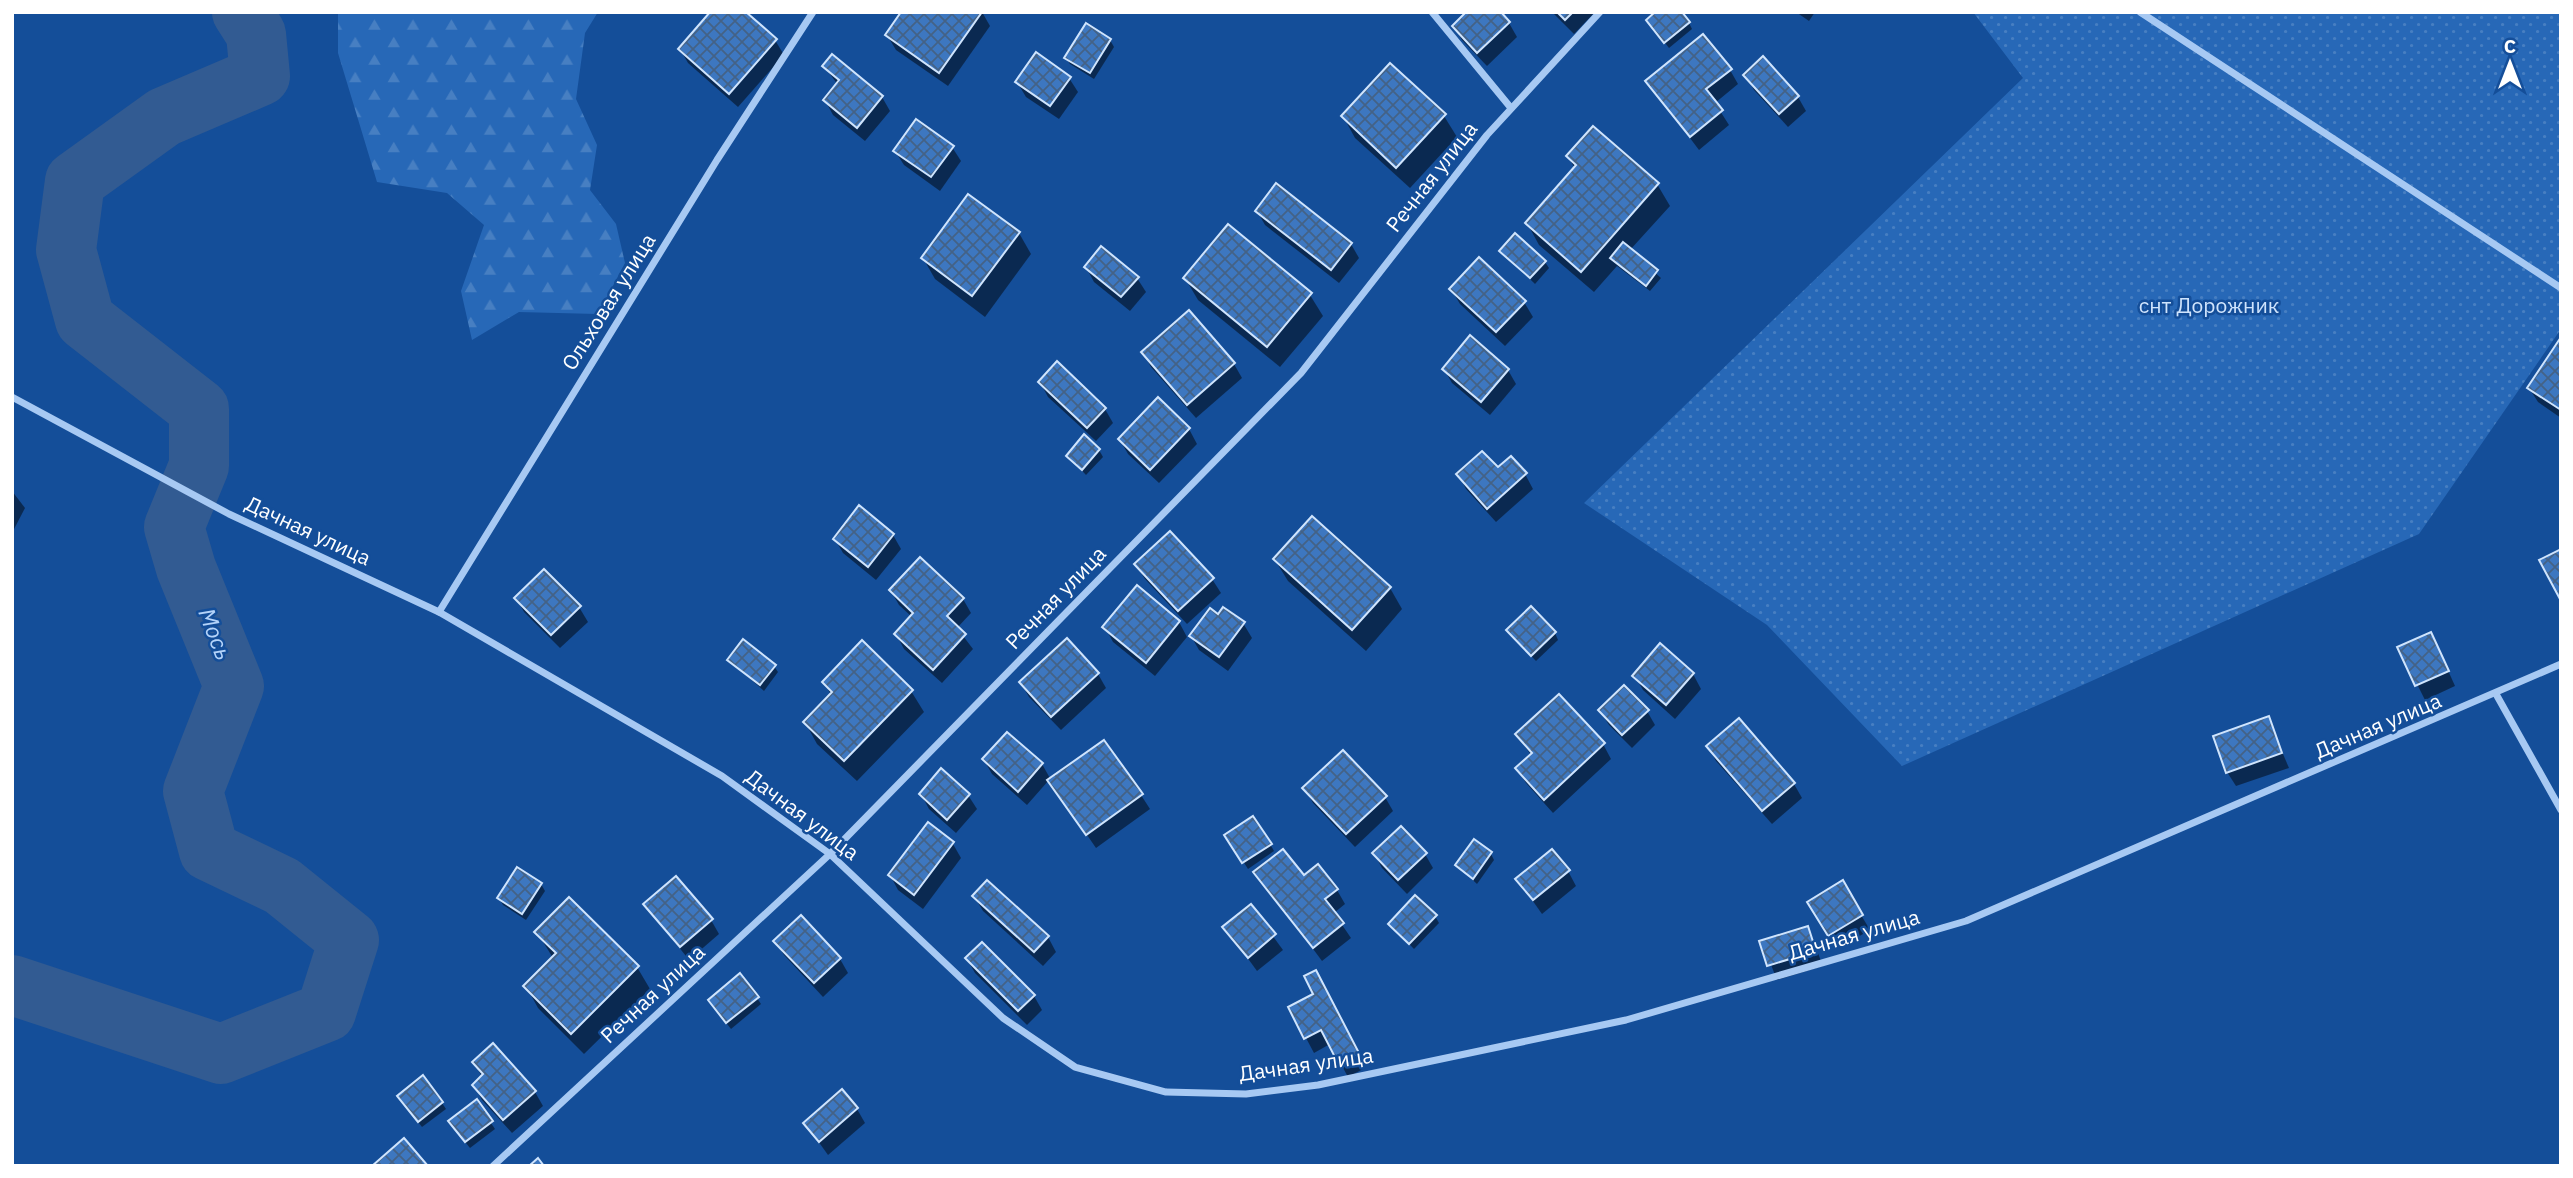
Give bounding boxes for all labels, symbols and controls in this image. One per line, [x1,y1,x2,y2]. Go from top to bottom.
north arrow [2475,28,2545,98]
text: С [2504,34,2516,58]
street label: Речная улица [1379,115,1483,237]
street label: Ольховая улица [555,228,661,375]
park label: снт Дорожник [2139,291,2279,319]
street label: Дачная улица [241,489,376,571]
street label: Речная улица [999,540,1112,655]
water label: Мось [192,603,240,664]
street label: Дачная улица [2310,686,2445,764]
street label: Дачная улица [740,762,865,866]
street label: Дачная улица [1785,902,1923,966]
street label: Речная улица [594,938,711,1049]
street label: Дачная улица [1237,1041,1375,1087]

